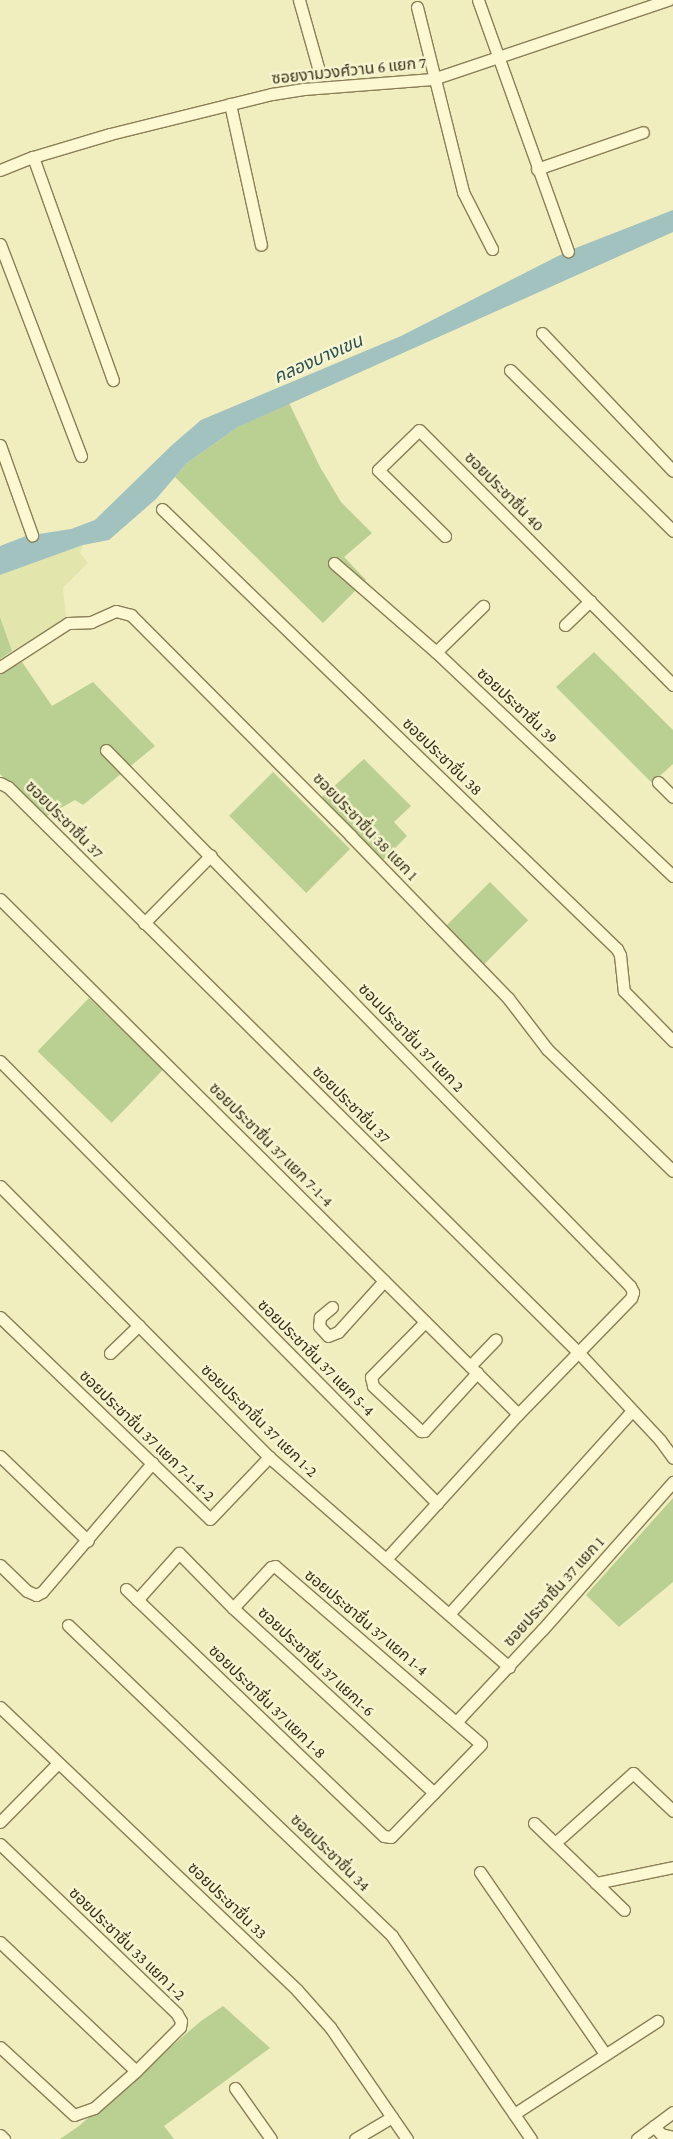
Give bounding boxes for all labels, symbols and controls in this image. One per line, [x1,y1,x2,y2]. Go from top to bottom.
street label: ซอยงามวงศ์วาน 6 แยก 7 [271,53,427,89]
water label: คลองบางเขน [270,330,366,388]
street label: ซอยประชาชื่น 40 [460,448,548,536]
street label: ซอยประชาชื่น 39 [473,664,561,748]
street label: ซอยประชาชื่น 38 [398,714,486,800]
street label: ซอยประชาชื่น 38 แยก 1 [309,769,421,885]
street label: ซอยประชาชื่น 37 [21,777,107,863]
street label: ซอนประชาชื่น 37 แยก 2 [354,980,468,1096]
street label: ซอยประชาชื่น 37 [308,1062,394,1148]
street label: ซอยประชาชื่น 37 แยก 7-1-4 [205,1079,337,1211]
street label: ซอยประชาชื่น 37 แยก 5-4 [253,1295,379,1421]
street label: ซอยประชาชื่น 37 แยก 1-2 [197,1360,321,1482]
street label: ซอยประชาชื่น 37 แยก 7-1-4-2 [75,1366,219,1506]
street label: ซอยประชาชื่น 37 แยก 1 [500,1533,608,1651]
street label: ซอยประชาชื่น 37 แยก 1-4 [300,1566,432,1680]
street label: ซอยประชาชื่น 37 แยก1-6 [254,1603,378,1721]
street label: ซอยประชาชื่น 37 แยก 1-8 [204,1641,330,1763]
street label: ซอยประชาชื่น 34 [286,1810,374,1896]
street label: ซอยประชาชื่น 33 [183,1858,271,1944]
street label: ซอยประชาชื่น 33 แยก 1-2 [65,1883,189,2005]

